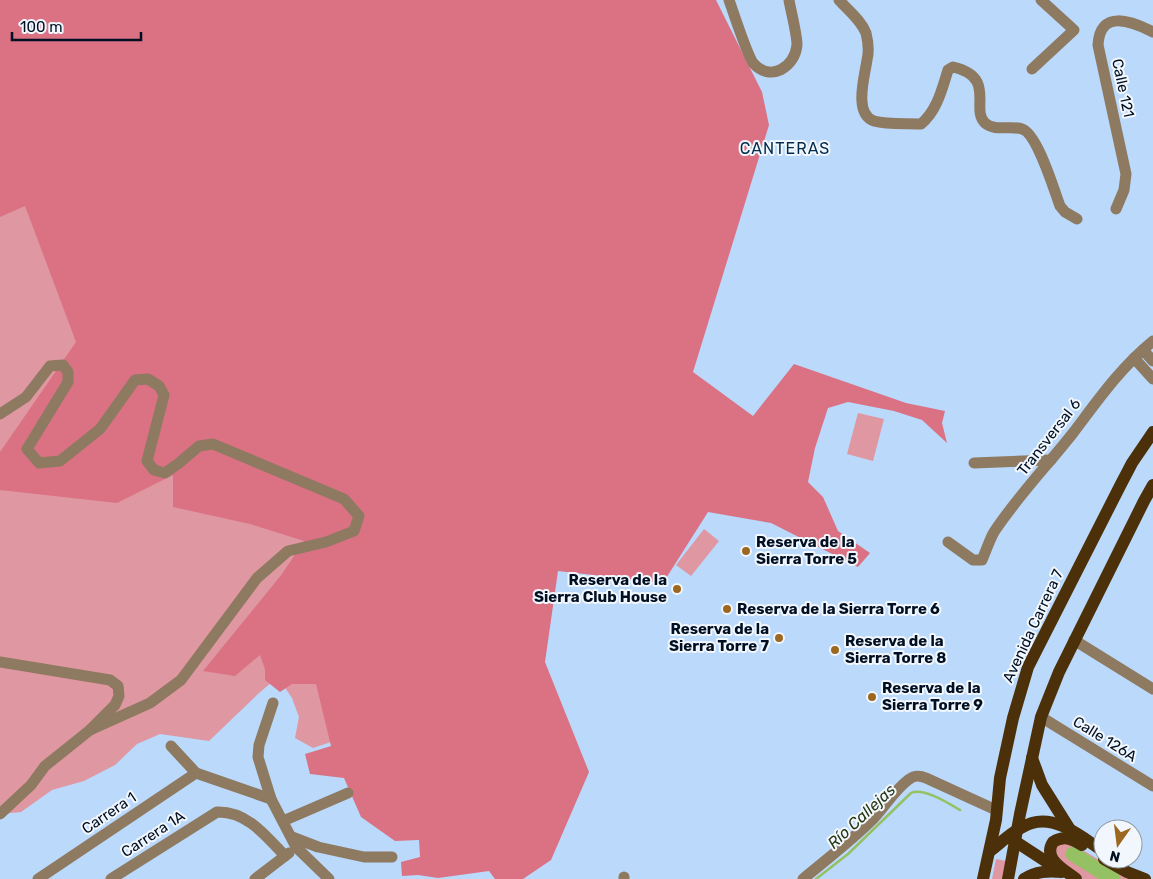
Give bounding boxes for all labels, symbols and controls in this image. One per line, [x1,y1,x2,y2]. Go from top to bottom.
scale bar [12,10,141,42]
text: 100 m [20,18,62,36]
street label: Calle 121 [1108,57,1138,119]
district label: CANTERAS [740,139,830,158]
street label: Transversal 6 [1014,395,1084,479]
place label: Reserva de la Sierra Torre 5 [756,533,857,568]
marker: Reserva de la Sierra Torre 5 [740,545,752,557]
street label: Avenida Carrera 7 [999,566,1067,685]
place label: Reserva de la Sierra Club House [534,571,667,606]
marker: Reserva de la Sierra Club House [671,583,683,595]
place label: Reserva de la Sierra Torre 6 [737,600,940,618]
marker: Reserva de la Sierra Torre 6 [721,603,733,615]
place label: Reserva de la Sierra Torre 7 [669,620,769,655]
marker: Reserva de la Sierra Torre 7 [773,632,785,644]
place label: Reserva de la Sierra Torre 8 [845,632,946,667]
marker: Reserva de la Sierra Torre 8 [829,644,841,656]
place label: Reserva de la Sierra Torre 9 [882,679,983,714]
marker: Reserva de la Sierra Torre 9 [866,691,878,703]
street label: Calle 126A [1070,712,1140,766]
water label: Río Callejas [823,780,899,853]
street label: Carrera 1 [78,788,140,838]
street label: Carrera 1A [118,807,188,861]
north arrow [1093,819,1143,869]
text: N [1108,847,1122,866]

